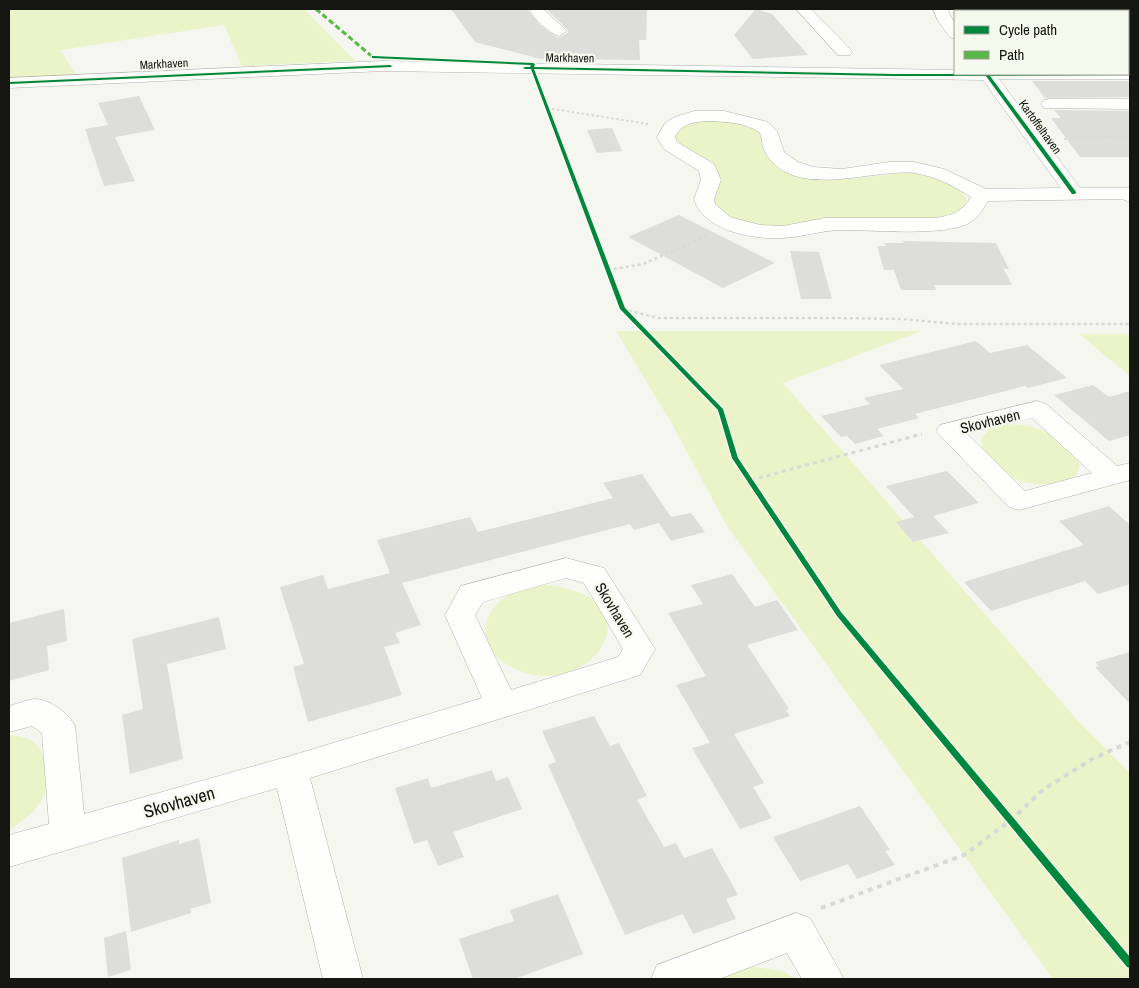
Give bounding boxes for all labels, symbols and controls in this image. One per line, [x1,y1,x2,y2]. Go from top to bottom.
legend [954,10,1129,75]
text: Cycle path [999,19,1057,40]
text: Path [999,44,1024,65]
street label: Markhaven [546,50,594,66]
street label: Markhaven [139,55,189,73]
street label: Kartoffelhaven [1015,97,1065,157]
street label: Skovhaven [958,403,1022,439]
street label: Skovhaven [590,579,640,641]
street label: Skovhaven [140,780,218,824]

